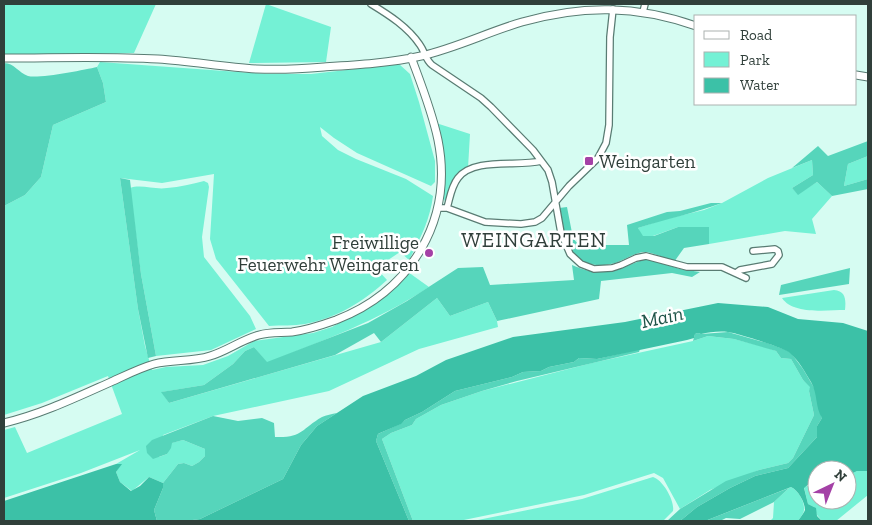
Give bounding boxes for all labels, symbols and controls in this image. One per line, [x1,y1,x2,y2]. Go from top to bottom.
legend [694,15,857,105]
text: Road [740,26,773,44]
text: Park [740,51,770,69]
text: Water [740,76,780,94]
place label: Weingarten [599,150,696,173]
marker: Weingarten [583,155,595,167]
district label: WEINGARTEN [461,227,607,252]
place label: Freiwillige Feuerwehr Weingaren [238,231,419,276]
marker: Freiwillige Feuerwehr Weingaren [423,247,435,259]
water label: Main [639,301,685,333]
north arrow [807,460,857,510]
text: N [831,466,850,486]

